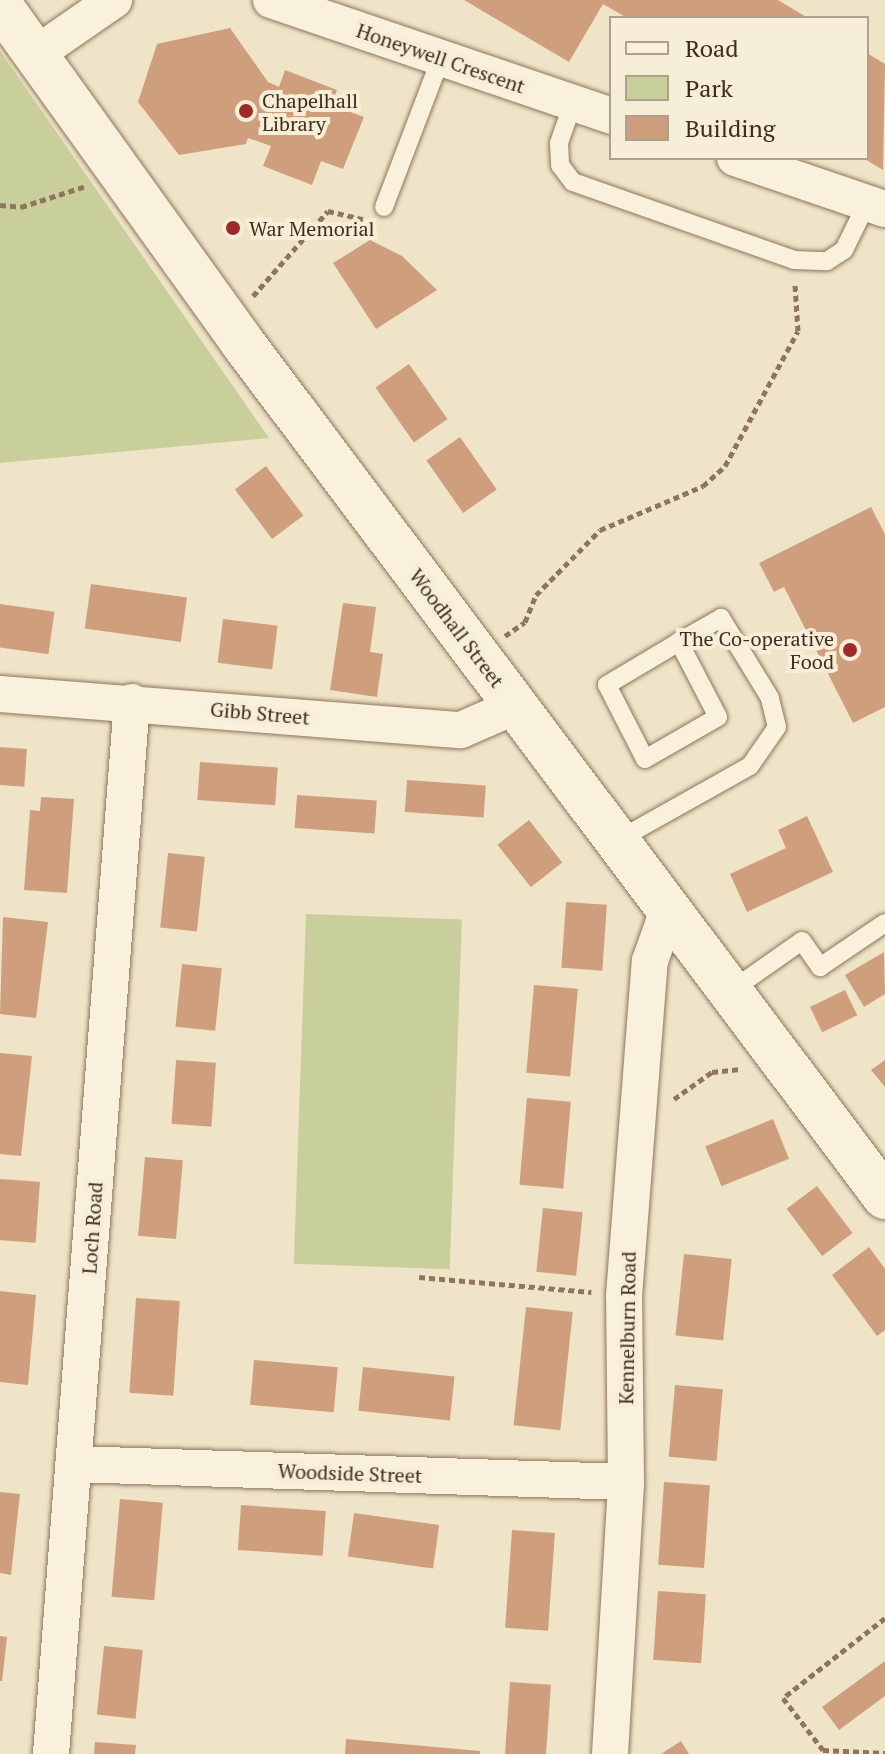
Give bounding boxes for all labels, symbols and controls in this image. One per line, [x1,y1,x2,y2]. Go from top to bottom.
legend [609,16,869,160]
street label: Honeywell Crescent [354,18,528,98]
text: Road [685,32,739,64]
text: Park [685,72,733,104]
place label: Chapelhall Library [262,88,358,135]
marker: Chapelhall Library [237,102,255,120]
text: Building [685,112,775,144]
place label: War Memorial [249,216,375,240]
marker: War Memorial [224,219,242,237]
street label: Woodhall Street [404,564,510,692]
place label: The Co-operative Food [680,626,834,673]
marker: The Co-operative Food [841,641,859,659]
street label: Gibb Street [209,697,311,729]
street label: Loch Road [77,1181,107,1275]
street label: Kennelburn Road [614,1251,640,1405]
street label: Woodside Street [277,1458,423,1488]

